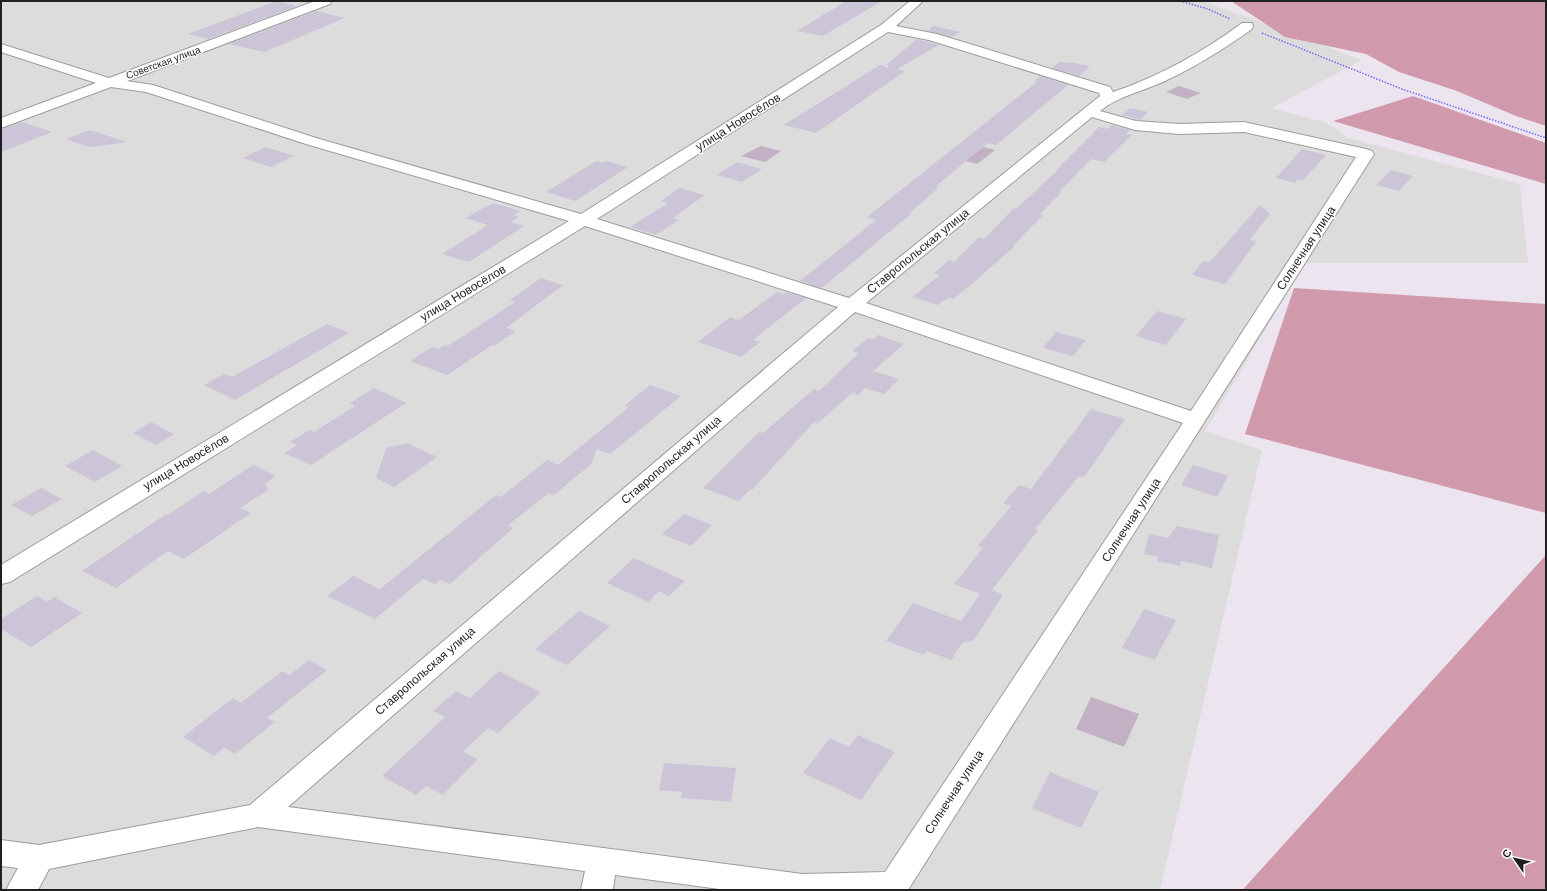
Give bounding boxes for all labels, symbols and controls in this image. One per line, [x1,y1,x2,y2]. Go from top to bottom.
street label: Советская улица [124,43,203,82]
street label: улица Новосёлов [693,89,783,155]
street label: Солнечная улица [1273,203,1339,293]
street label: Ставропольская улица [863,204,973,297]
street label: улица Новосёлов [417,261,509,325]
street label: Ставропольская улица [618,412,725,508]
street label: улица Новосёлов [140,430,232,494]
street label: Солнечная улица [1098,475,1164,565]
street label: Ставропольская улица [372,623,479,719]
street label: Солнечная улица [921,747,987,837]
north arrow [1495,839,1535,879]
text: С [1499,846,1515,861]

